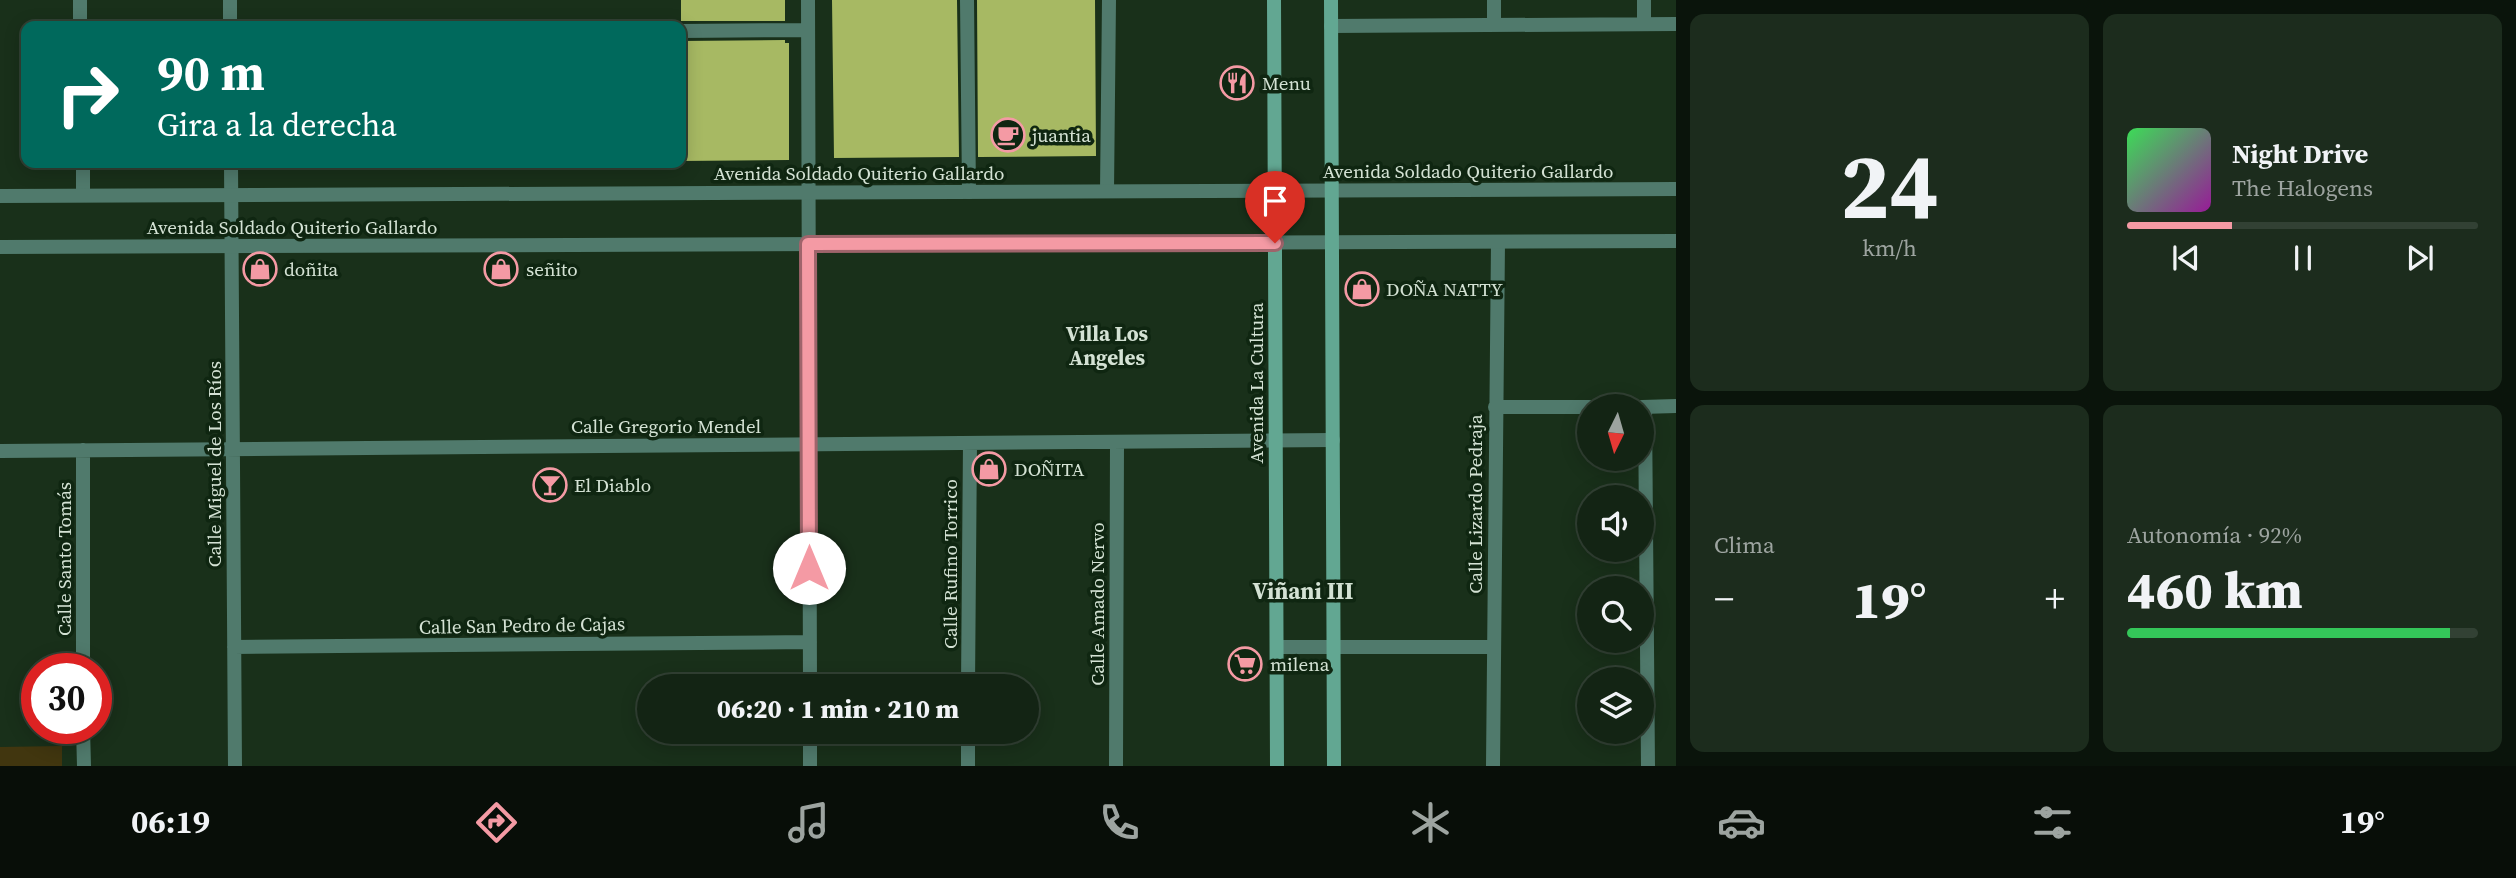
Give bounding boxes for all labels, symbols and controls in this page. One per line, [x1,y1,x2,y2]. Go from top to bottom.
text: 90 m [157,39,265,106]
icon: right [42,49,133,140]
restaurant icon: Menu [1218,64,1256,102]
place label: Menu [1262,70,1311,96]
text: Gira a la derecha [157,103,397,147]
cafe icon: juantia [989,116,1027,154]
place label: juantia [1030,122,1091,148]
text: 24 [1840,124,1939,248]
text: Night Drive [2232,136,2368,172]
street label: Avenida Soldado Quiterio Gallardo [1323,158,1613,184]
street label: Avenida Soldado Quiterio Gallardo [714,160,1004,186]
pin [1245,171,1305,243]
text: The Halogens [2232,172,2373,204]
icon: arrive [1256,182,1294,220]
street label: Avenida Soldado Quiterio Gallardo [147,214,437,240]
text: km/h [1862,232,1917,264]
icon: previous [2167,239,2205,277]
icon: pause [2284,239,2322,277]
icon: next [2401,239,2439,277]
shop icon: doñita [241,250,279,288]
shop icon: señito [482,250,520,288]
place label: doñita [284,256,339,282]
place label: señito [526,256,578,282]
shop icon: DOÑA NATTY [1343,270,1381,308]
place label: DOÑA NATTY [1386,276,1503,302]
street label: Avenida La Cultura [1243,302,1269,463]
district label: Villa Los Angeles [1066,319,1149,372]
street label: Calle Miguel de Los Ríos [201,361,227,567]
north arrow [1577,394,1654,471]
map controls [1577,394,1654,744]
street label: Calle Gregorio Mendel [571,413,761,439]
street label: Calle Lizardo Pedraja [1462,414,1488,594]
shop icon: DOÑITA [970,450,1008,488]
place label: DOÑITA [1014,456,1085,482]
bar icon: El Diablo [531,466,569,504]
place label: El Diablo [574,472,651,498]
street label: Calle Rufino Torrico [937,479,963,649]
street label: Calle Santo Tomás [51,482,77,636]
button: sound [1577,485,1654,562]
text: Autonomía · 92% [2127,519,2302,551]
street label: Calle Amado Nervo [1084,522,1110,686]
text: Clima [1714,529,1775,561]
position arrow [772,531,846,605]
text: 460 km [2127,554,2303,625]
text: 19° [1852,564,1927,635]
text: − [1714,573,1734,625]
text: + [2045,573,2065,625]
district label: Viñani III [1253,575,1354,607]
button: search [1577,576,1654,653]
street label: Calle San Pedro de Cajas [419,610,625,640]
supermarket icon: milena [1226,645,1264,683]
place label: milena [1270,651,1330,677]
speed limit sign: 30 [21,653,112,744]
button: layers [1577,667,1654,744]
text: 06:20 · 1 min · 210 m [717,691,959,727]
icon: directions [472,798,521,847]
icon: music [784,798,833,847]
icon: phone [1095,798,1144,847]
icon: climate [1406,798,1455,847]
icon: car [1717,798,1766,847]
icon: filters [2028,798,2077,847]
text: 06:19 [131,800,210,844]
text: 19° [2340,800,2385,844]

